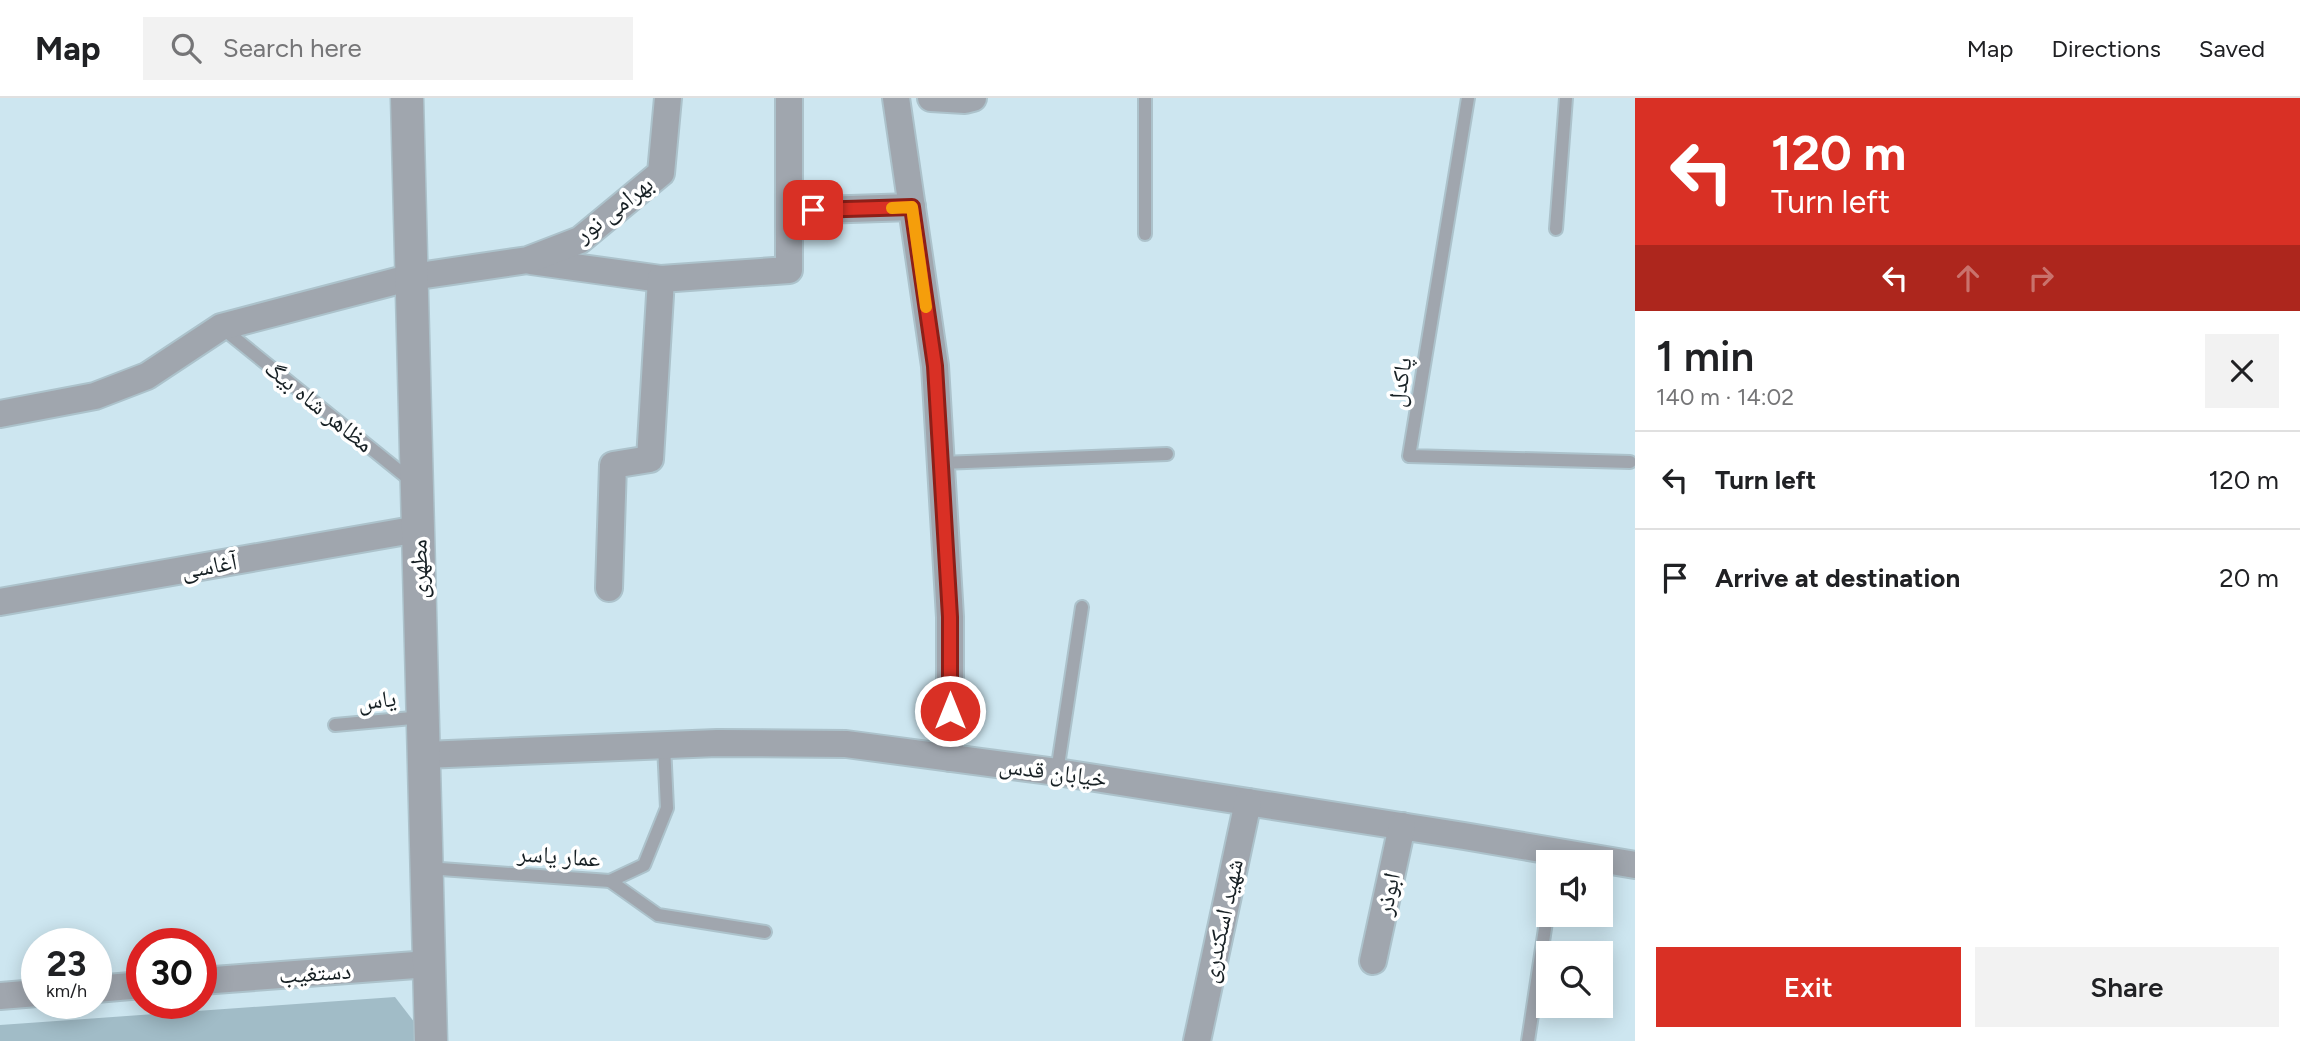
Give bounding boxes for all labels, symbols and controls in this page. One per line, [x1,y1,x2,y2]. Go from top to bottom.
search box [143,17,633,80]
text: Map [35,29,101,68]
icon: search [167,29,205,67]
text: Search here [223,32,362,64]
text: Map [1967,34,2013,63]
text: Directions [2051,34,2161,63]
text: Saved [2199,34,2265,63]
text: 120 m [1771,123,1906,182]
icon: left [1656,126,1747,217]
street label: بهرامی نور [568,169,659,249]
pin [783,180,843,240]
text: Turn left [1771,183,1890,221]
icon: arrive [794,191,832,229]
icon: left [1876,259,1914,297]
icon: ahead [1949,259,1987,297]
icon: right [2022,259,2060,297]
text: 1 min [1656,331,1754,382]
button: close [2205,334,2279,408]
street label: مظاهر شاه بیگ [259,353,379,458]
street label: پاکدل [1381,355,1418,409]
text: 140 m · 14:02 [1656,383,1794,411]
icon: left [1656,461,1694,499]
text: Turn left [1715,464,1816,496]
text: 120 m [2209,464,2279,496]
street label: مطهری [403,539,434,599]
street label: آغاسی [179,546,240,585]
icon: arrive [1656,559,1694,597]
text: Arrive at destination [1715,562,1960,594]
text: 20 m [2219,562,2279,594]
position arrow [913,674,987,748]
street label: یاس [356,683,398,716]
street label: خیابان قدس [997,750,1109,793]
street label: عمار یاسر [516,838,601,873]
map controls [1536,850,1613,1018]
button: sound [1536,850,1613,927]
street label: شهید اسکندری [1194,856,1249,985]
street label: ابوذر [1369,870,1406,919]
speed limit sign: 30 [126,928,217,1019]
button: search [1536,941,1613,1018]
text: 23 [47,943,86,985]
button: Exit [1656,947,1961,1027]
button: Share [1975,947,2279,1027]
street label: دستغیب [278,956,352,989]
text: km/h [46,980,87,1002]

